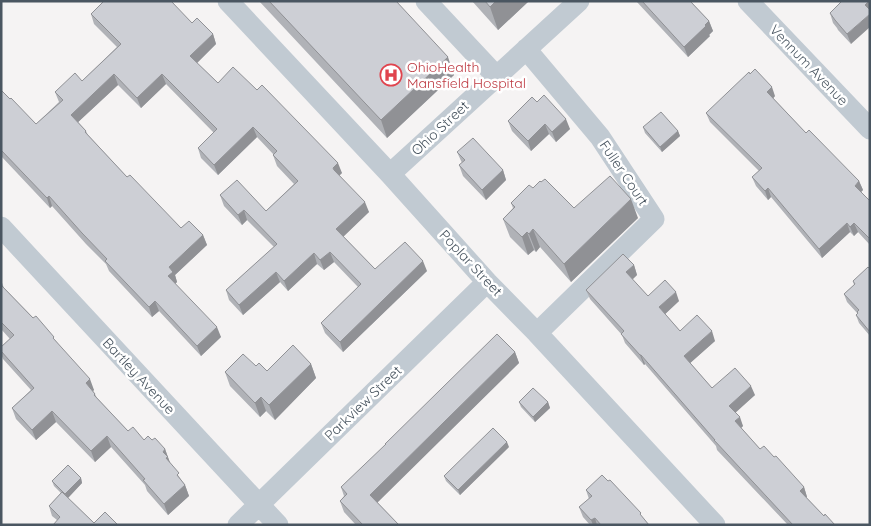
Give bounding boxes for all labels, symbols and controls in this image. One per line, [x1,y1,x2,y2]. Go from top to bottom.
street label: Vennum Avenue [766,21,852,109]
place label: OhioHealth Mansfield Hospital [407,58,526,92]
hospital icon: OhioHealth Mansfield Hospital [379,63,403,87]
street label: Ohio Street [407,97,473,159]
street label: Fuller Court [596,137,653,209]
street label: Poplar Street [436,226,507,300]
street label: Bartley Avenue [99,334,179,418]
street label: Parkview Street [321,361,406,444]

